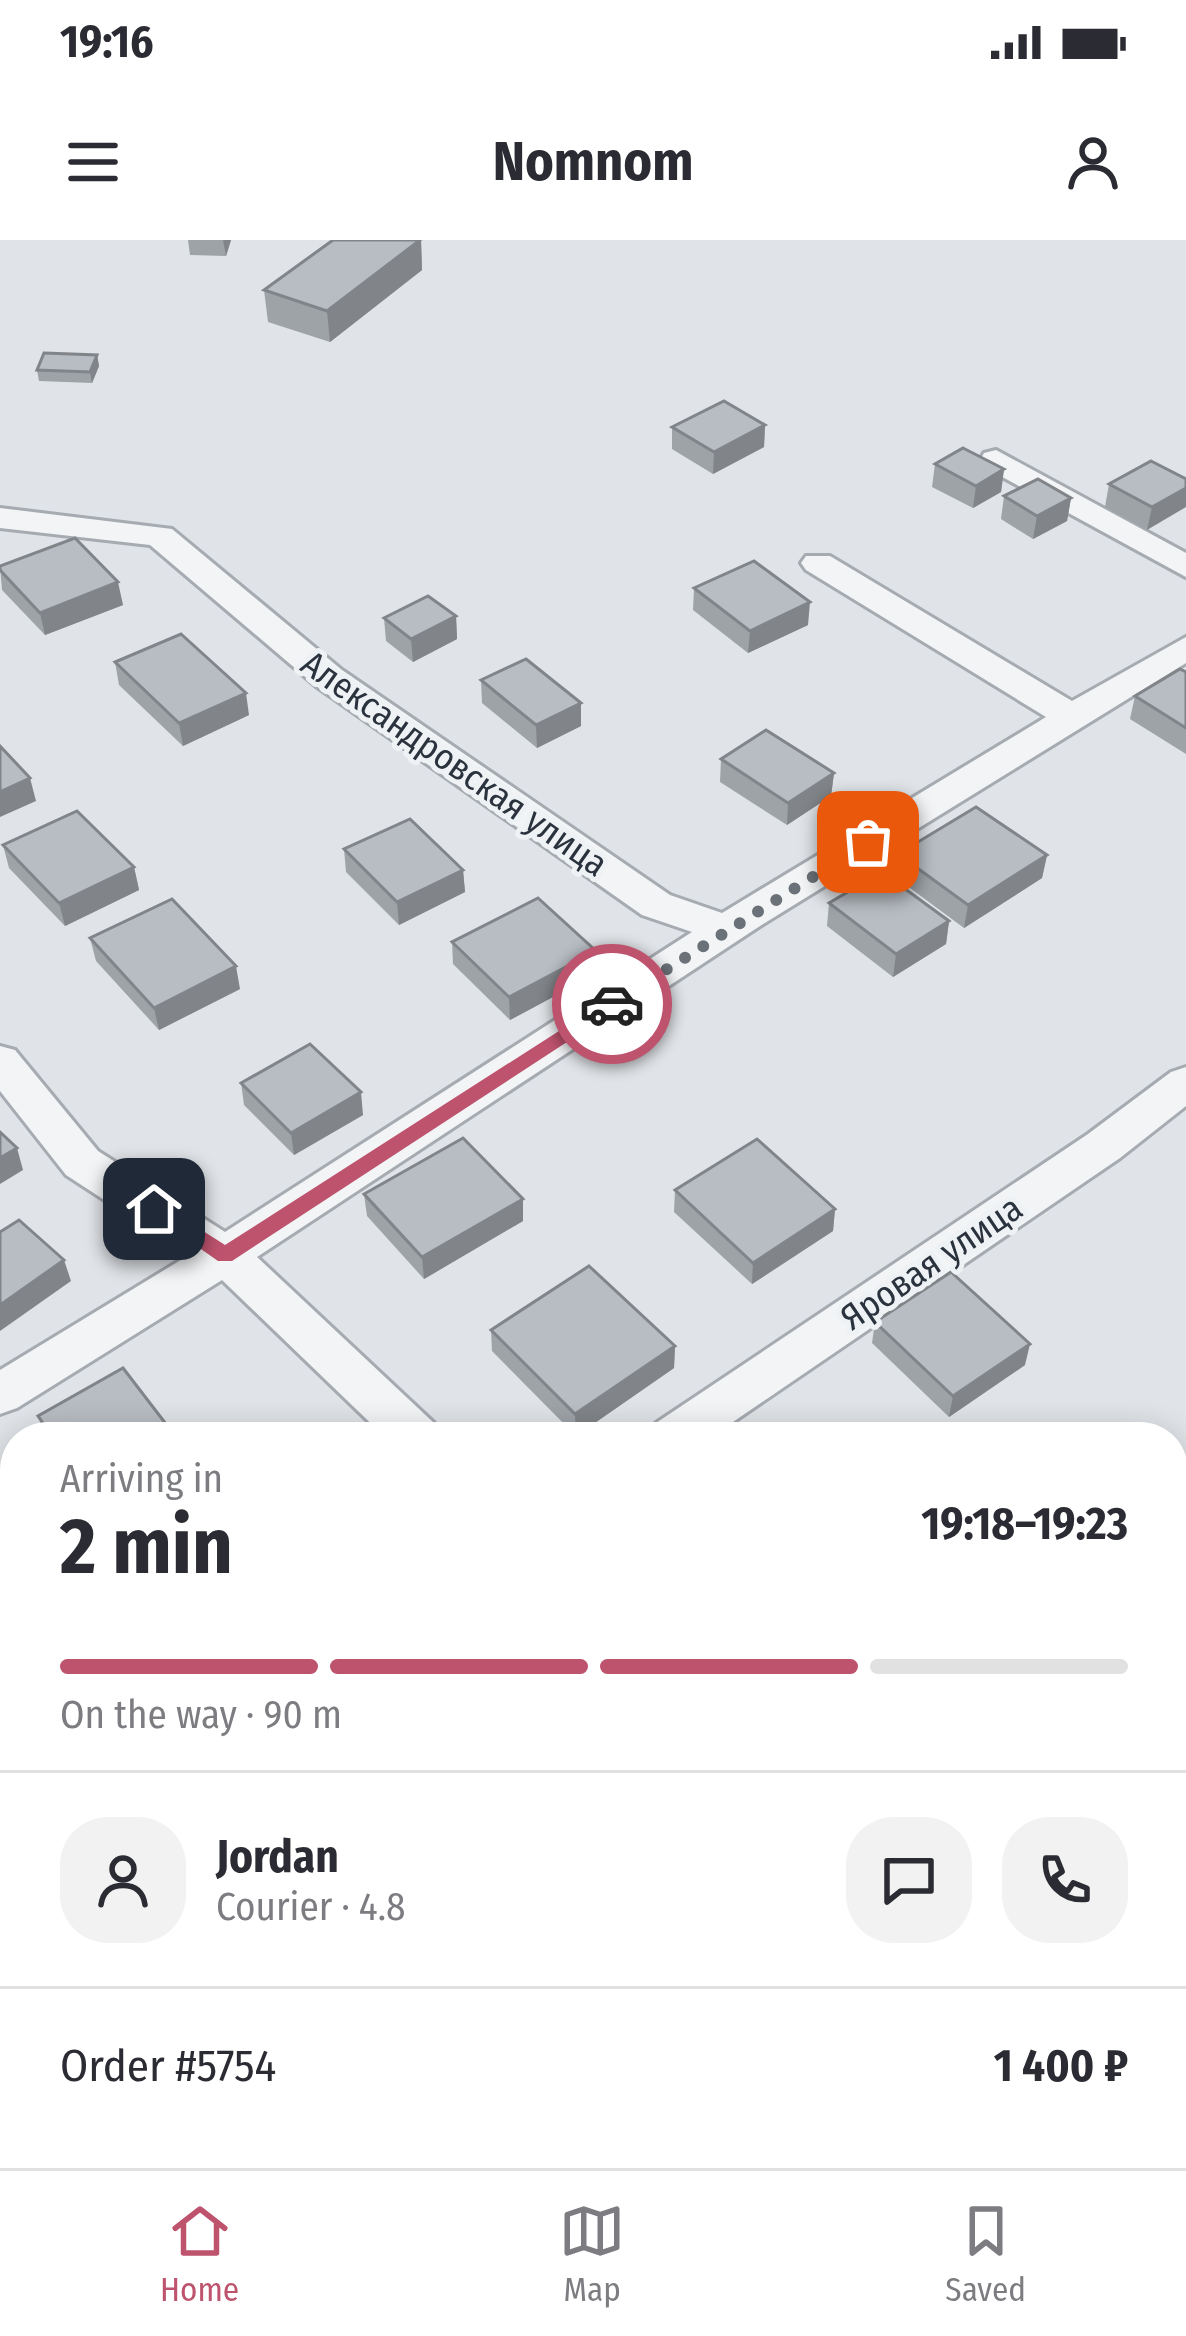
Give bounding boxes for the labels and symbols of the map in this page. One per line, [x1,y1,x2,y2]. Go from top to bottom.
street label: Александровская улица [293,641,616,886]
pin [817,791,919,893]
courier [552,944,672,1064]
pin [103,1158,205,1260]
street label: Яровая улица [832,1186,1031,1340]

